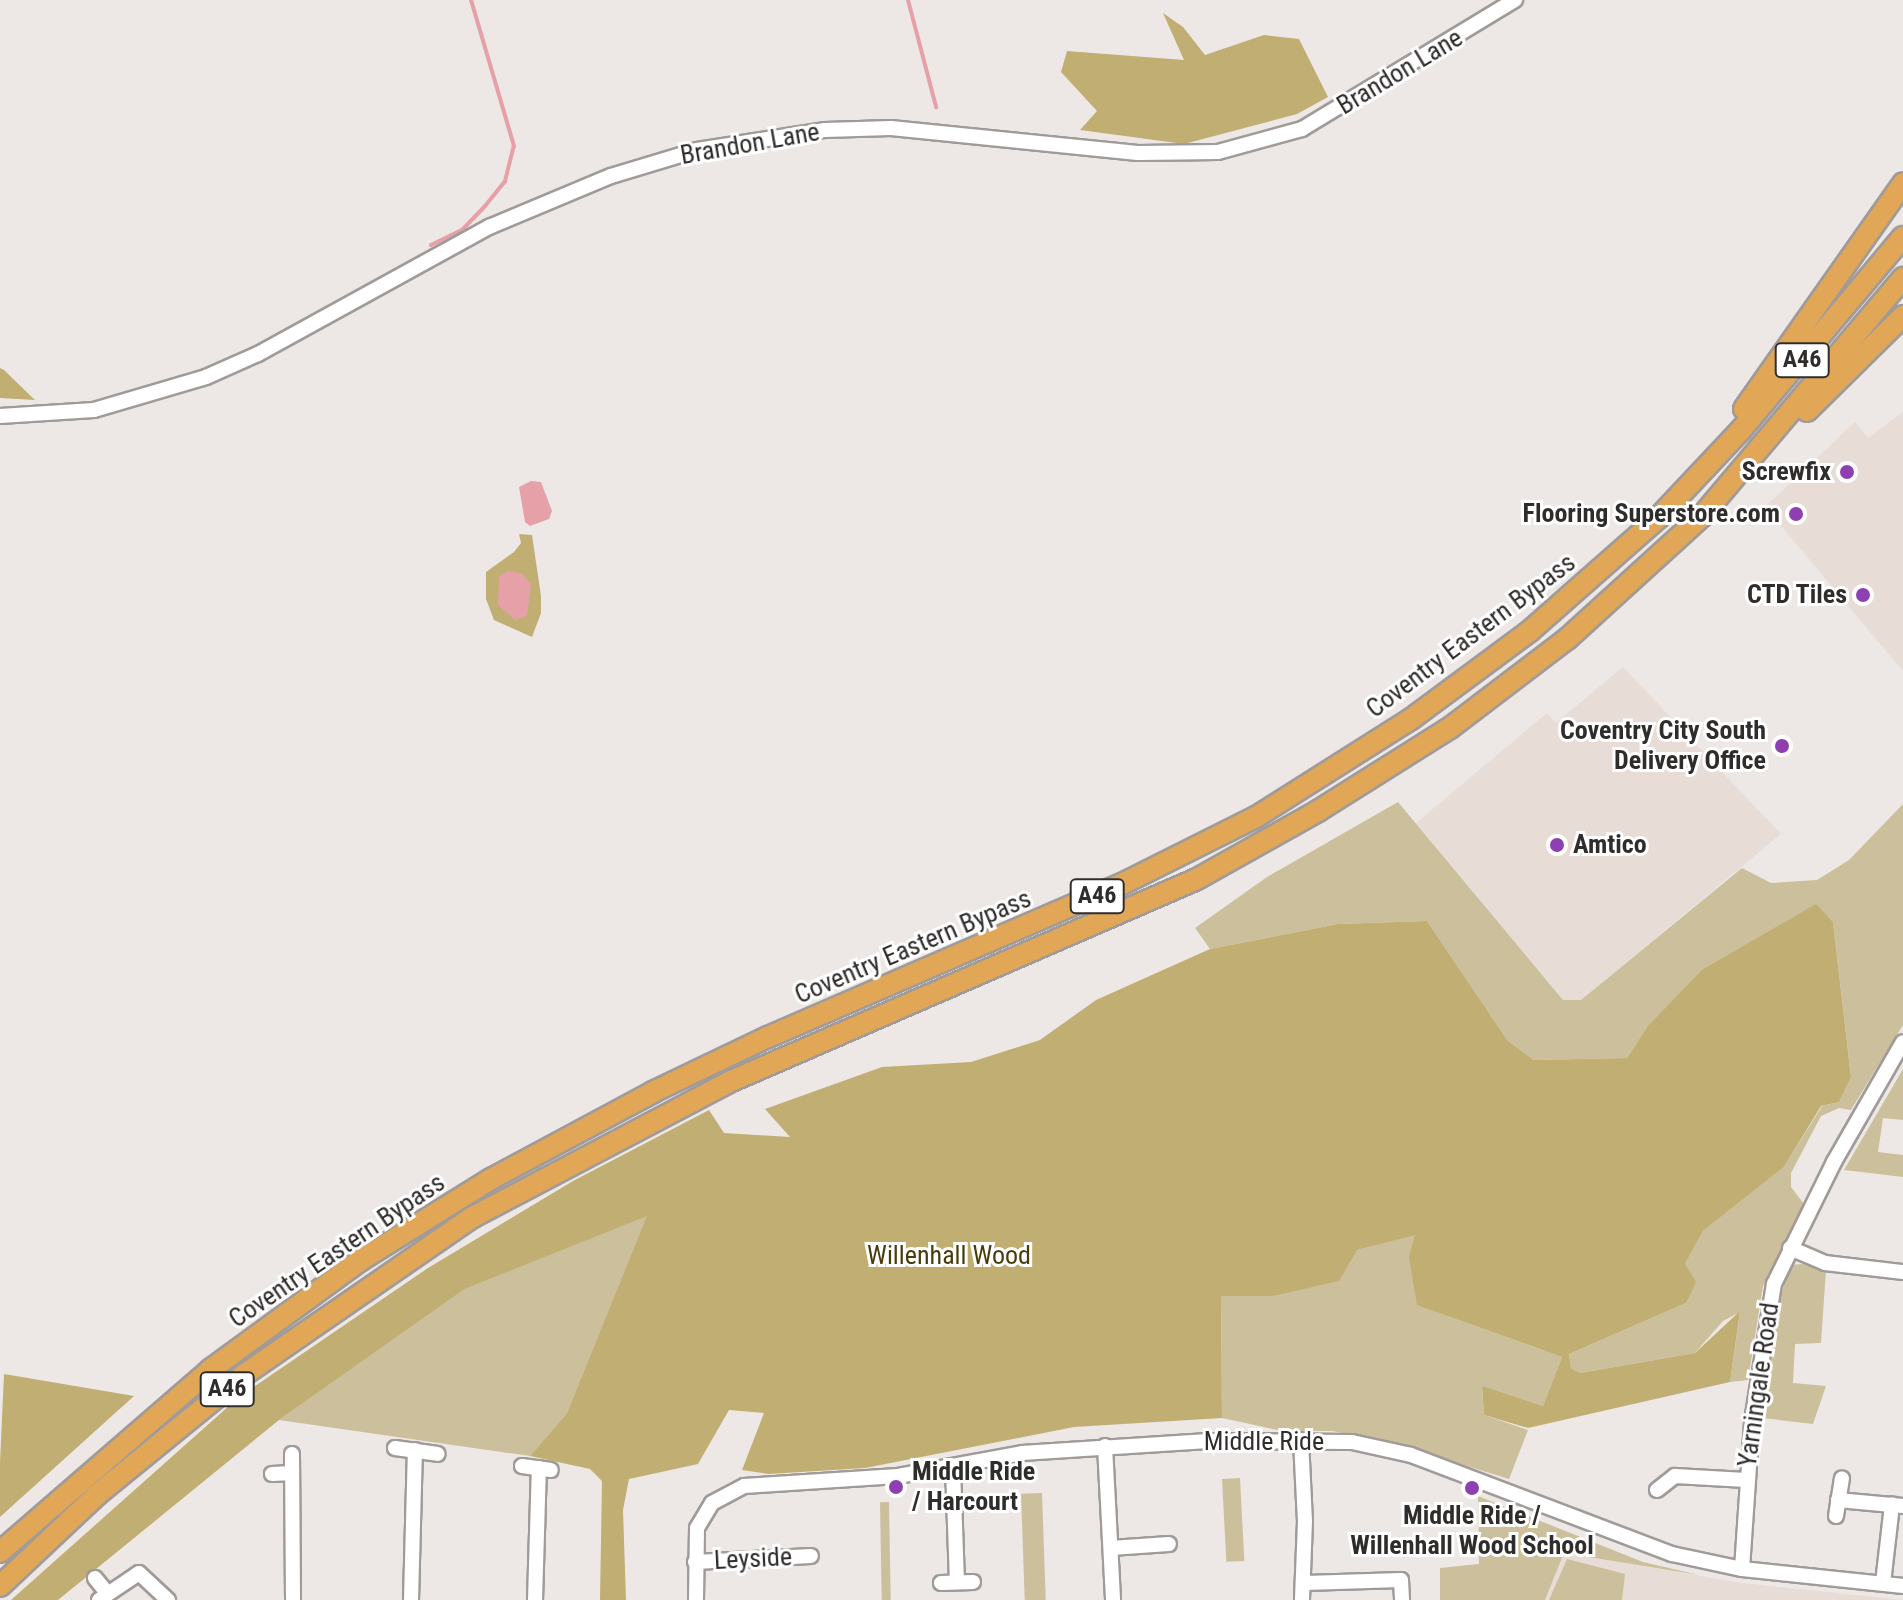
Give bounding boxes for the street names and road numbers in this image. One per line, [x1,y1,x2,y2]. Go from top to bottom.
street label: Brandon Lane [1332,22,1468,122]
street label: Brandon Lane [678,116,822,172]
road number: A46 [1774,340,1830,380]
street label: Coventry Eastern Bypass [1360,547,1582,725]
road number: A46 [1069,876,1125,916]
street label: Coventry Eastern Bypass [790,883,1036,1011]
street label: Coventry Eastern Bypass [223,1167,451,1335]
street label: Yarningale Road [1732,1301,1786,1469]
road number: A46 [199,1369,255,1409]
street label: Middle Ride [1204,1426,1324,1458]
street label: Leyside [713,1541,793,1577]

